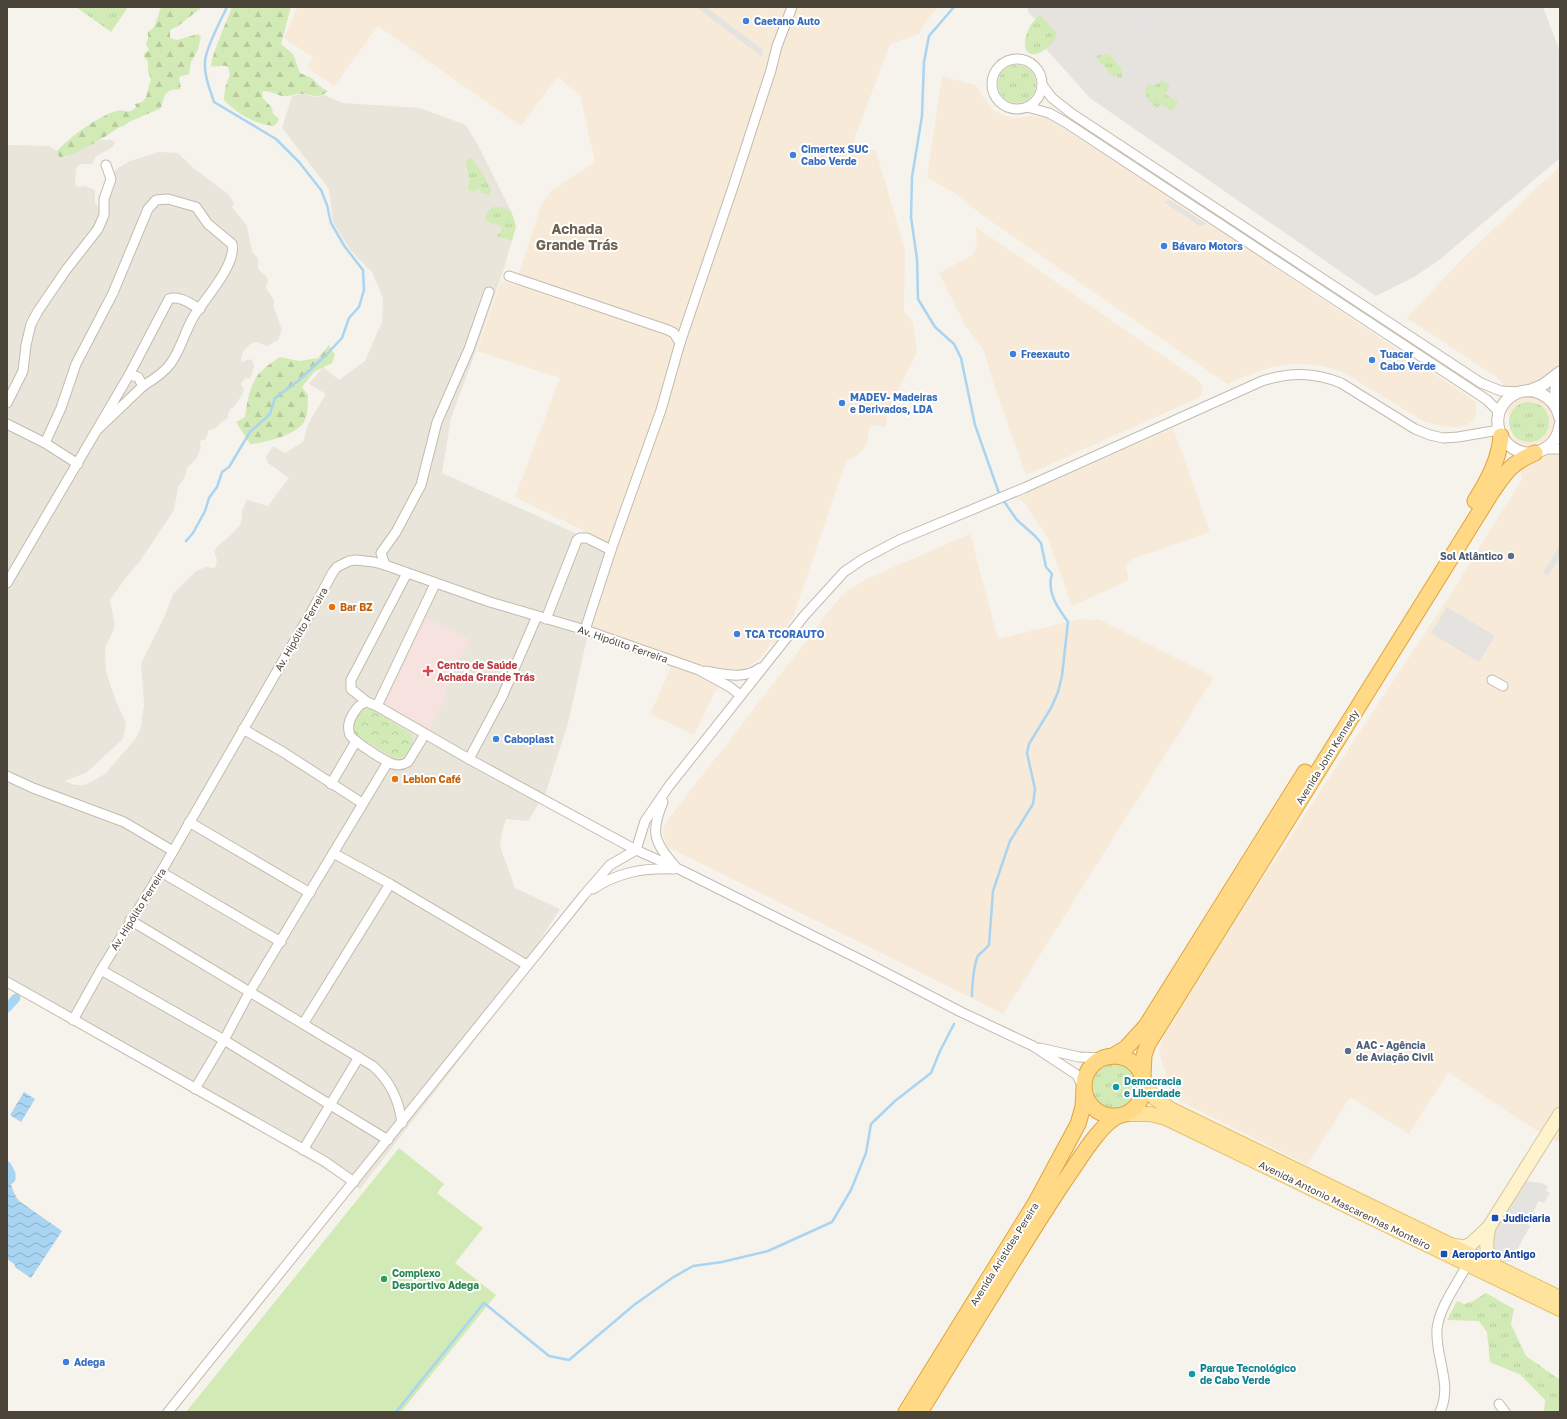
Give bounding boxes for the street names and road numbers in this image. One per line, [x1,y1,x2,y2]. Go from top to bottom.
street label: Av. Hipólito Ferreira [272,585,330,673]
street label: Av. Hipólito Ferreira [576,623,670,665]
street label: Avenida John Kennedy [1293,707,1361,806]
street label: Av. Hipólito Ferreira [108,866,168,952]
street label: Avenida Antonio Mascarenhas Monteiro [1257,1158,1433,1252]
street label: Avenida Aristides Pereira [967,1200,1041,1308]

